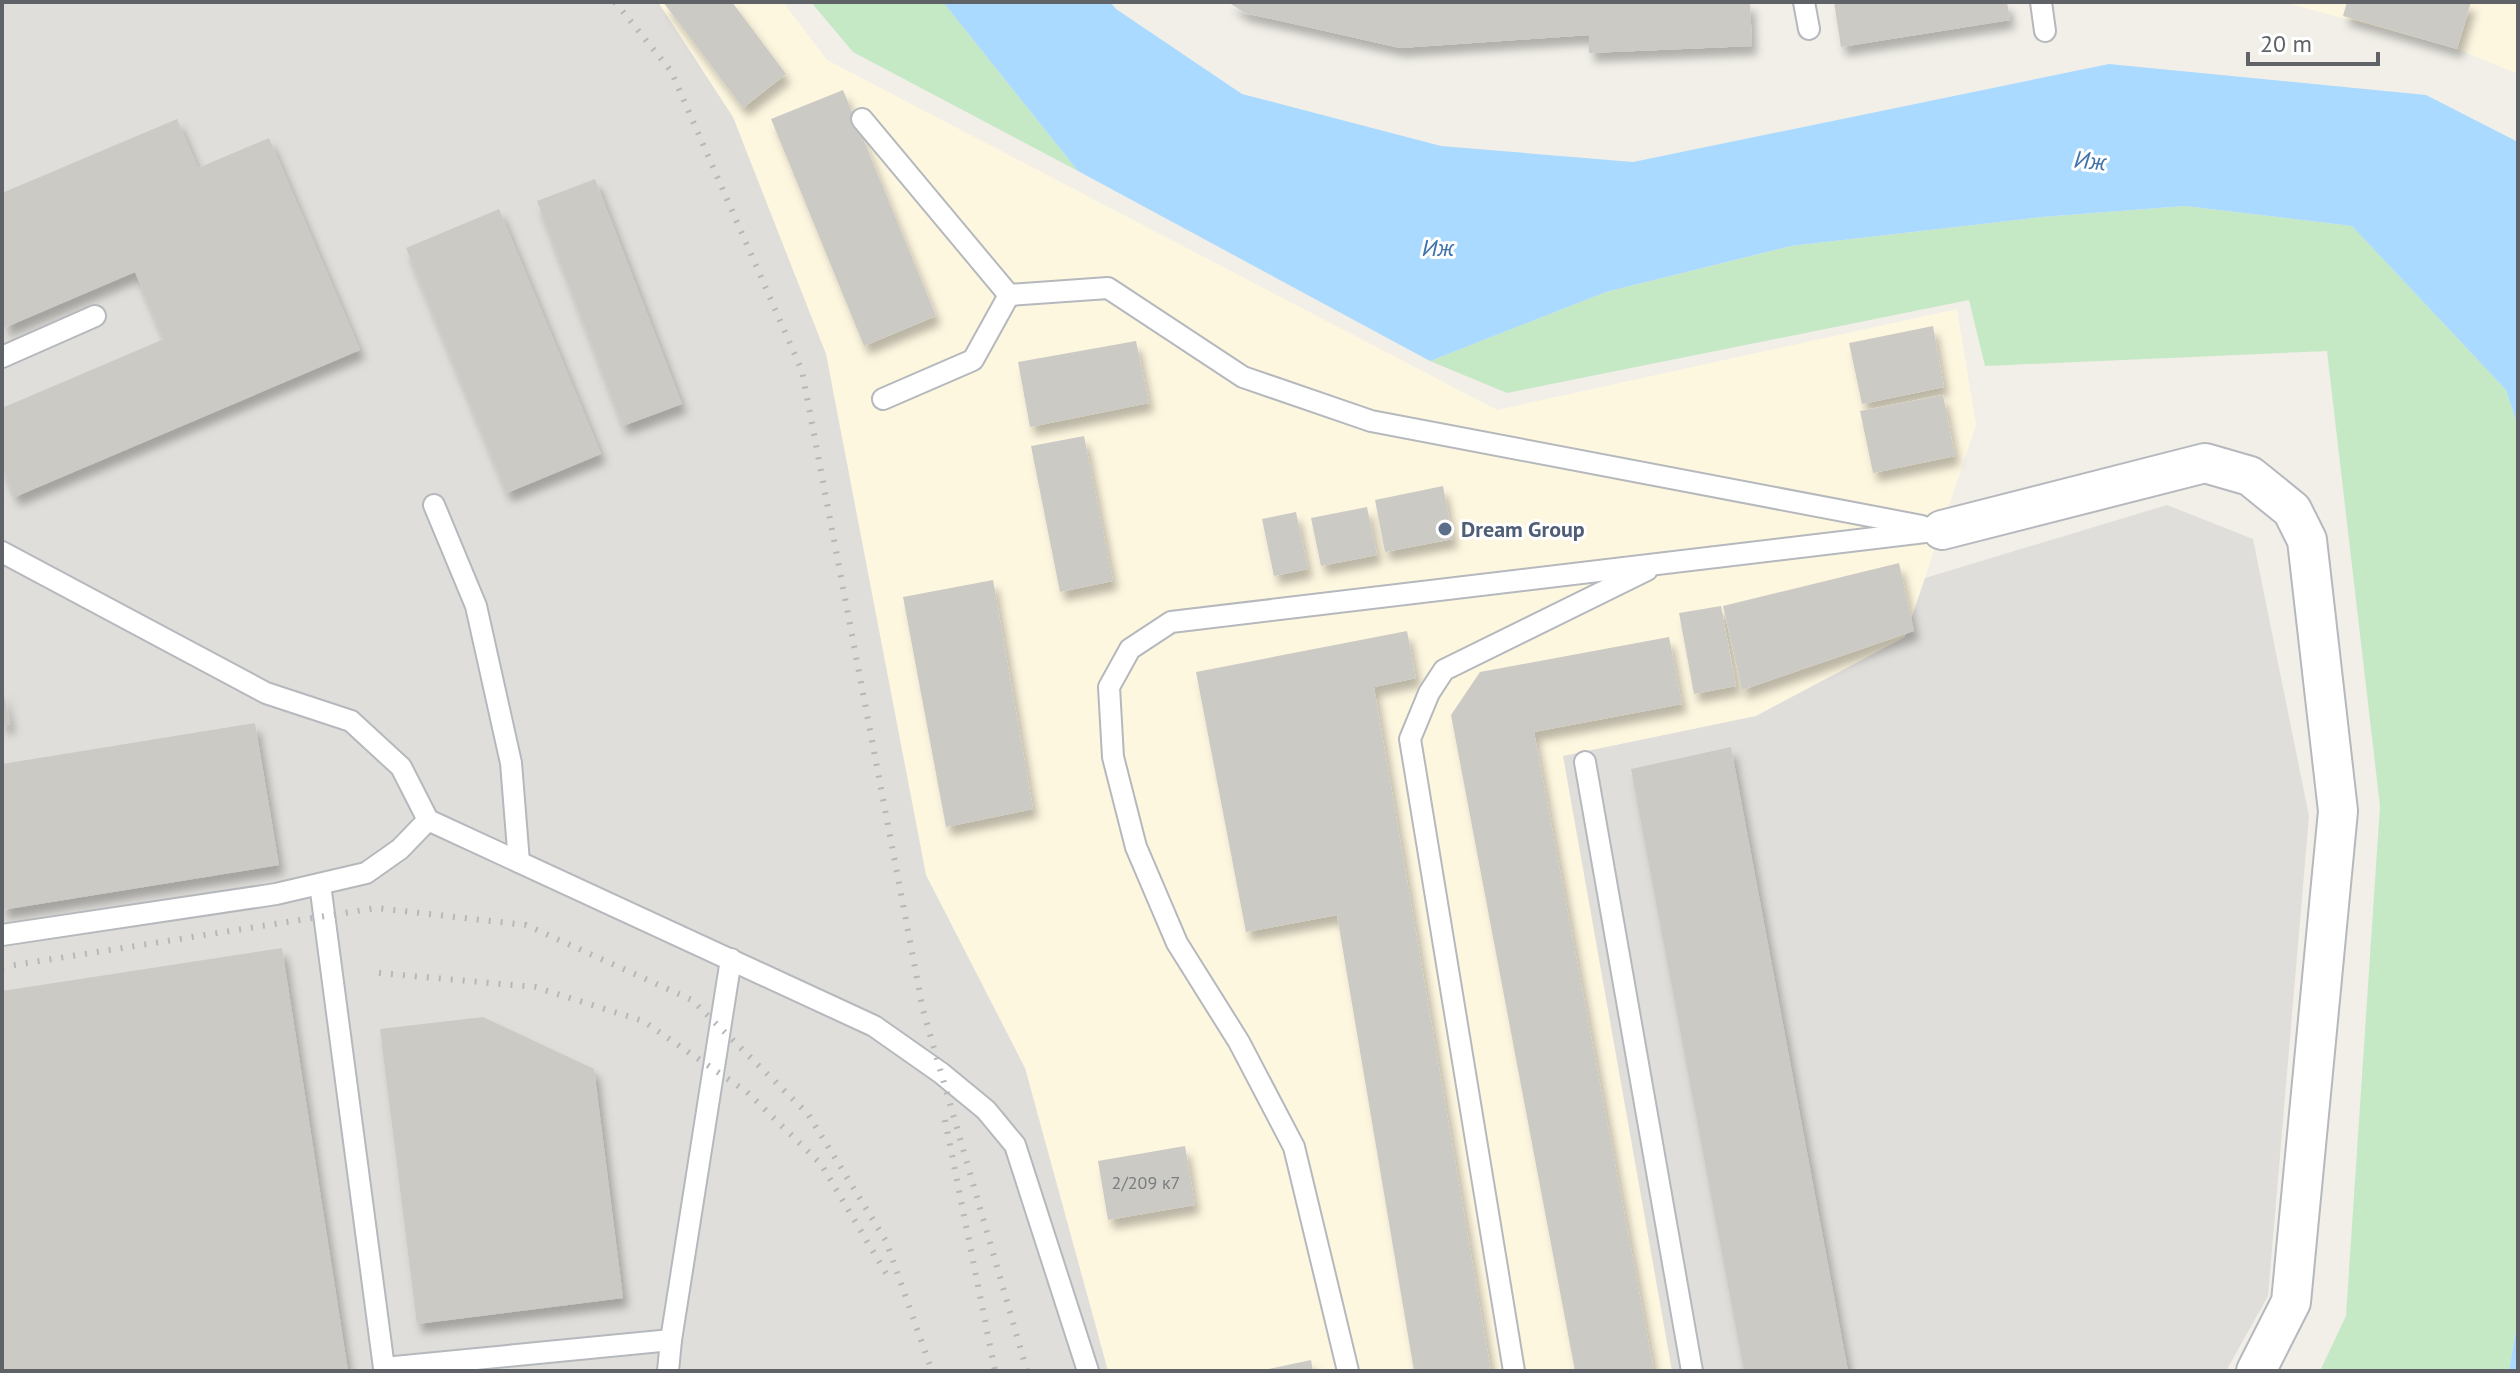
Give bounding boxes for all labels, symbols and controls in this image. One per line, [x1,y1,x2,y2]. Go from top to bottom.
scale bar [2248,16,2378,66]
text: 20 m [2260,28,2312,59]
water label: Иж [2073,144,2109,177]
water label: Иж [1422,232,1455,263]
place label: Dream Group [1461,515,1585,543]
marker: Dream Group [1436,520,1454,538]
house number: 2/209 к7 [1112,1171,1180,1194]

